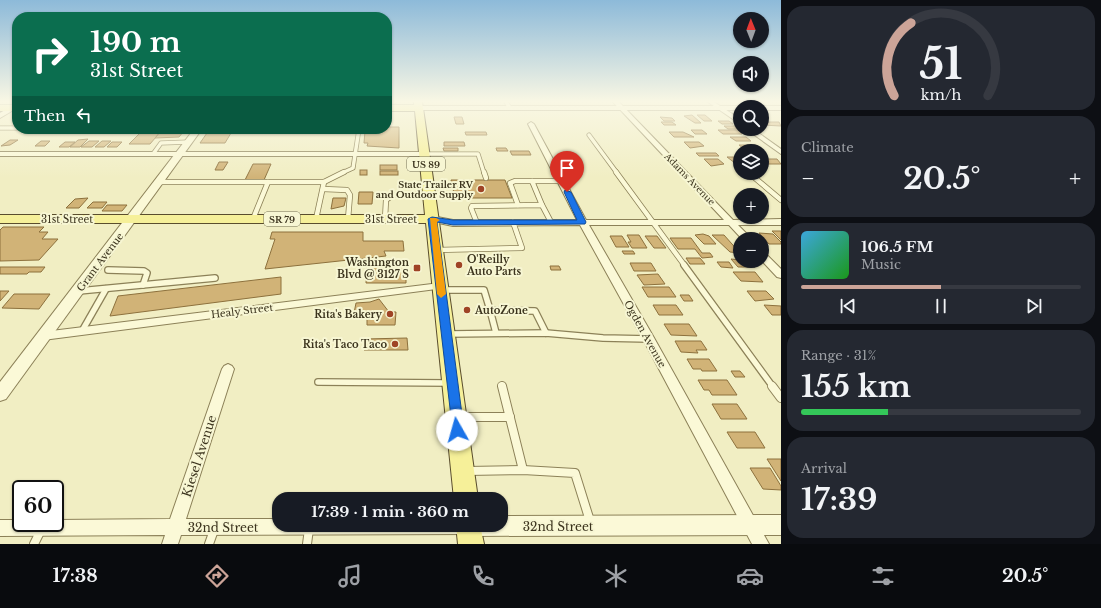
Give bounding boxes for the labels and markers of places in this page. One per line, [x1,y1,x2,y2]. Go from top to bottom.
pin [550,151,584,192]
place label: State Trailer RV and Outdoor Supply [376,179,474,200]
marker: State Trailer RV and Outdoor Supply [476,184,486,194]
place label: O'Reilly Auto Parts [466,253,522,278]
place label: Washington Blvd @ 3127 S [337,256,410,281]
marker: O'Reilly Auto Parts [454,260,464,270]
marker: Washington Blvd @ 3127 S [412,263,422,273]
place label: AutoZone [474,304,528,317]
marker: AutoZone [462,305,472,315]
place label: Rita's Bakery [314,308,383,321]
marker: Rita's Bakery [385,309,395,319]
place label: Rita's Taco Taco [303,338,387,351]
marker: Rita's Taco Taco [390,339,400,349]

